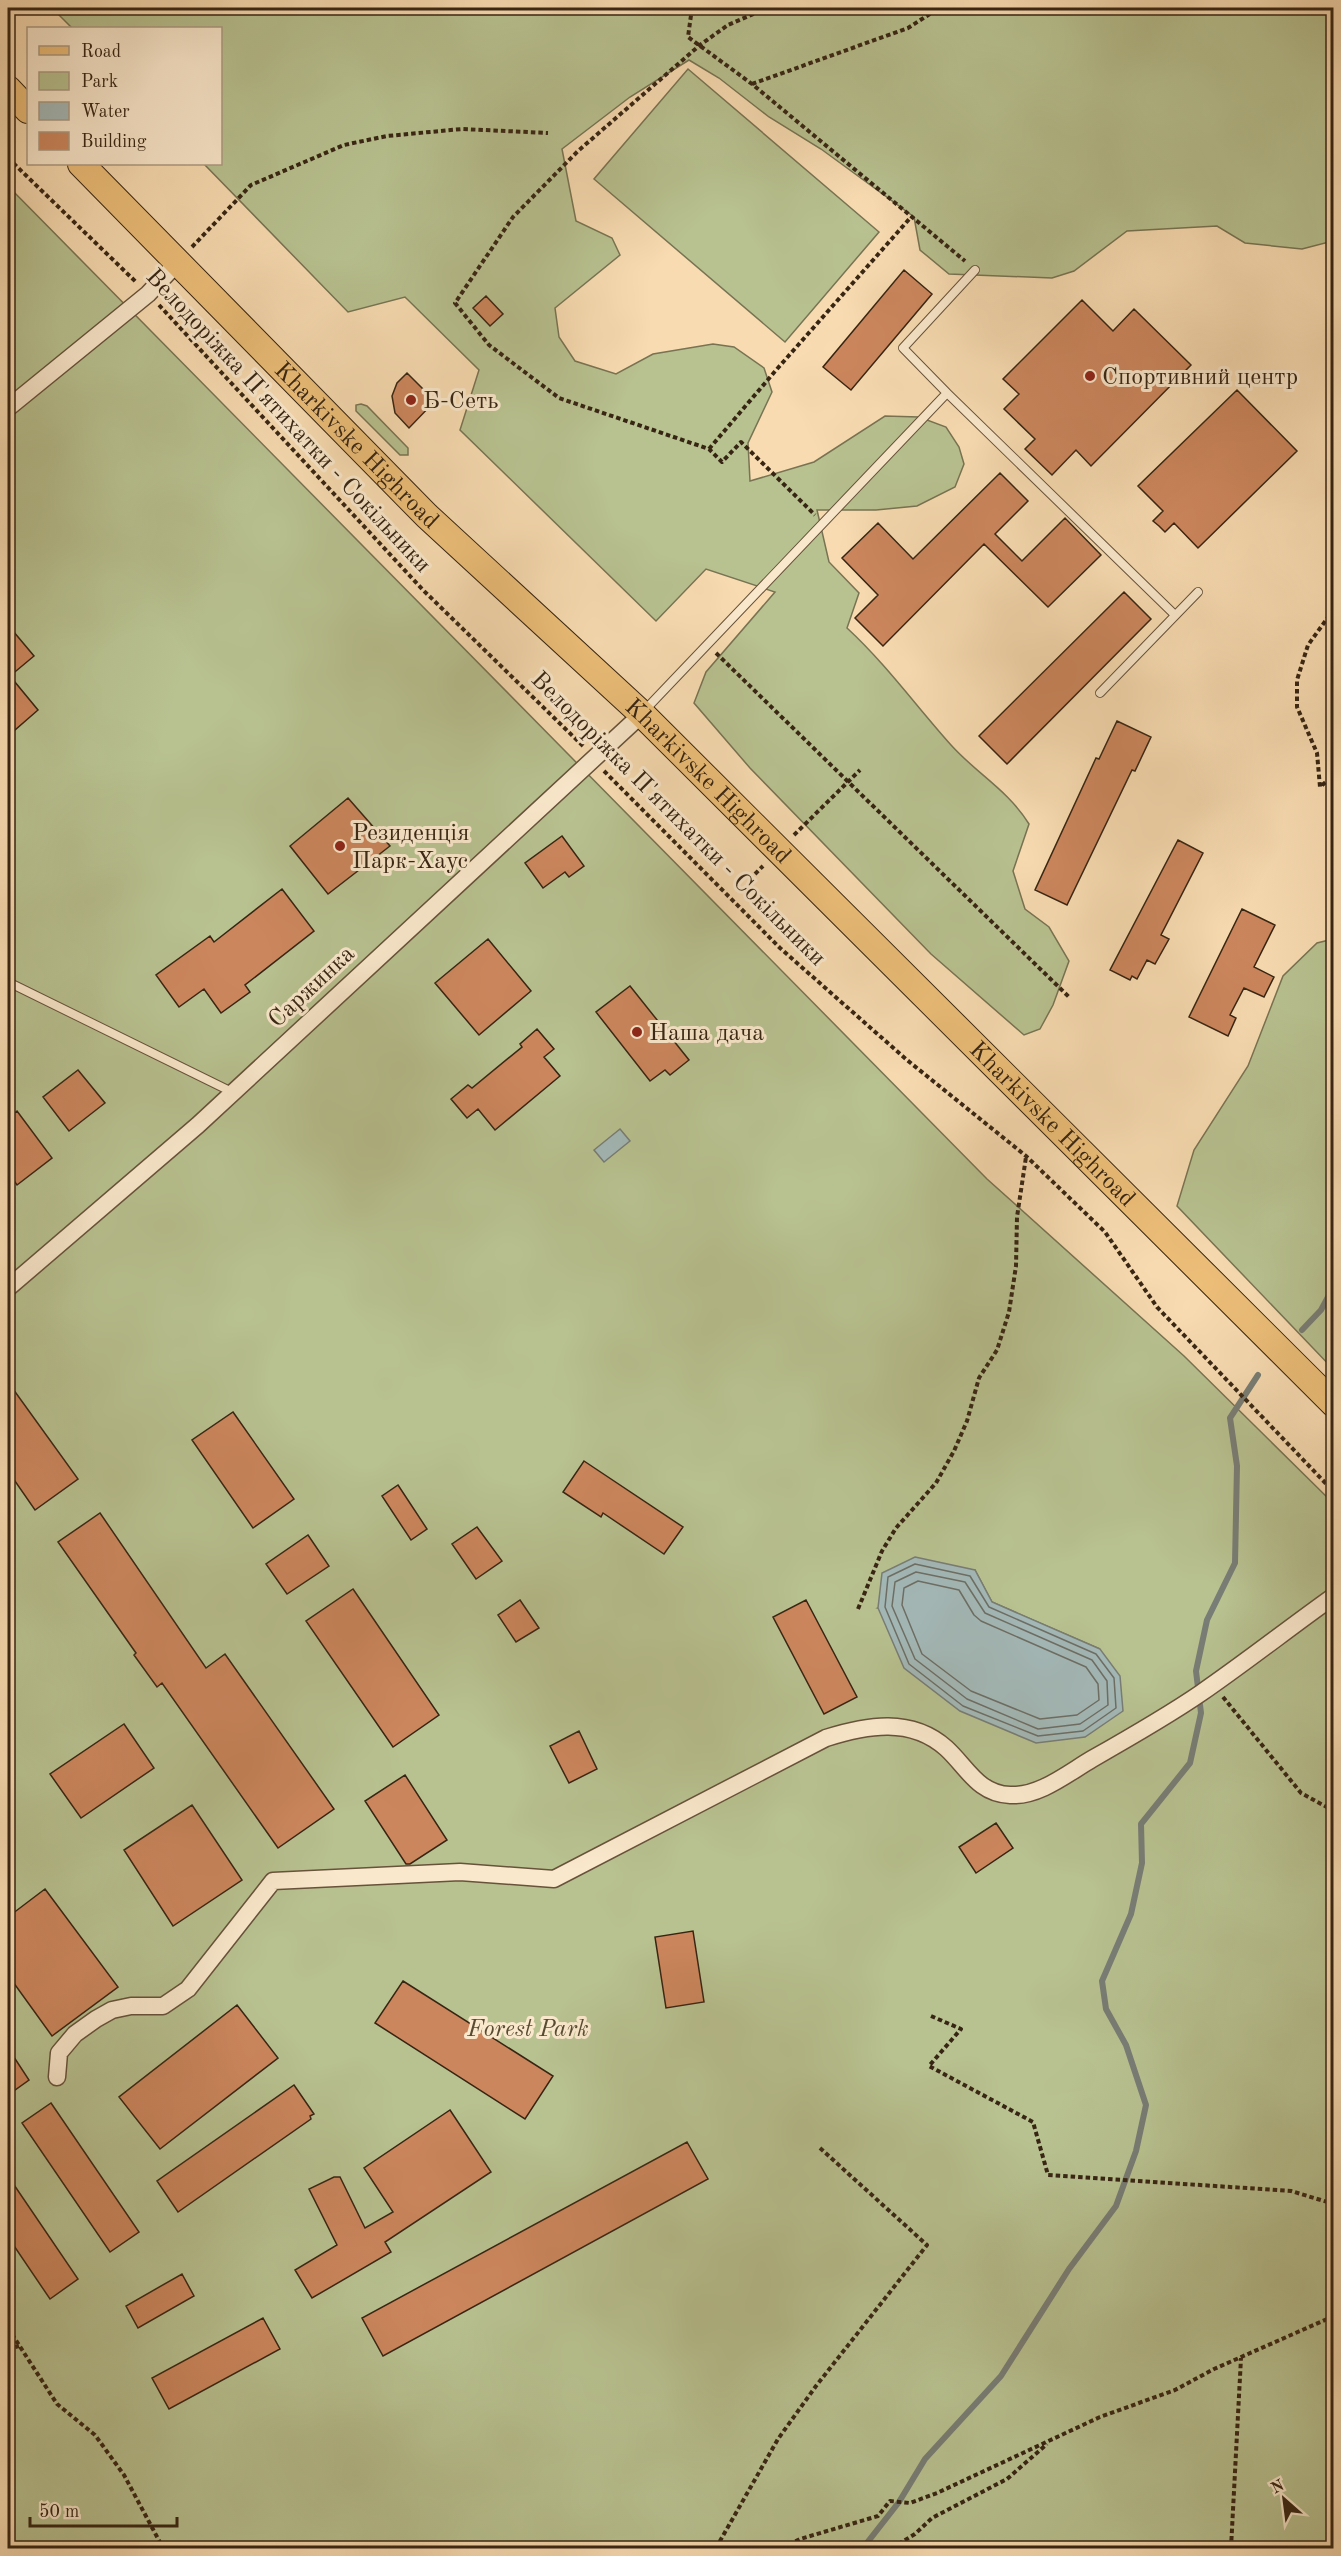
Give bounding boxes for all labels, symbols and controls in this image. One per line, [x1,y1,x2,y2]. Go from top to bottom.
legend [27,27,222,165]
text: Road [81,43,121,61]
text: Park [81,73,118,91]
text: Water [81,103,130,121]
text: Building [81,133,147,151]
street label: Велодоріжка П'ятихатки - Сокільники [141,265,435,578]
street label: Kharkivske Highroad [269,358,443,534]
place label: Спортивний центр [1102,366,1298,390]
marker: Спортивний центр [1083,369,1097,383]
place label: Б-Сеть [423,390,499,414]
marker: Б-Сеть [404,393,418,407]
street label: Велодоріжка П'ятихатки - Сокільники [526,668,829,971]
street label: Kharkivske Highroad [620,695,795,869]
place label: Резиденція Парк-Хаус [352,822,469,874]
marker: Резиденція Парк-Хаус [333,839,347,853]
street label: Саржинка [265,942,360,1033]
place label: Наша дача [649,1022,764,1046]
marker: Наша дача [630,1025,644,1039]
street label: Kharkivske Highroad [964,1038,1139,1212]
park label: Forest Park [466,2018,589,2042]
north arrow [1254,2469,1314,2529]
text: N [1269,2477,1288,2497]
scale bar [30,2490,177,2528]
text: 50 m [39,2503,79,2521]

